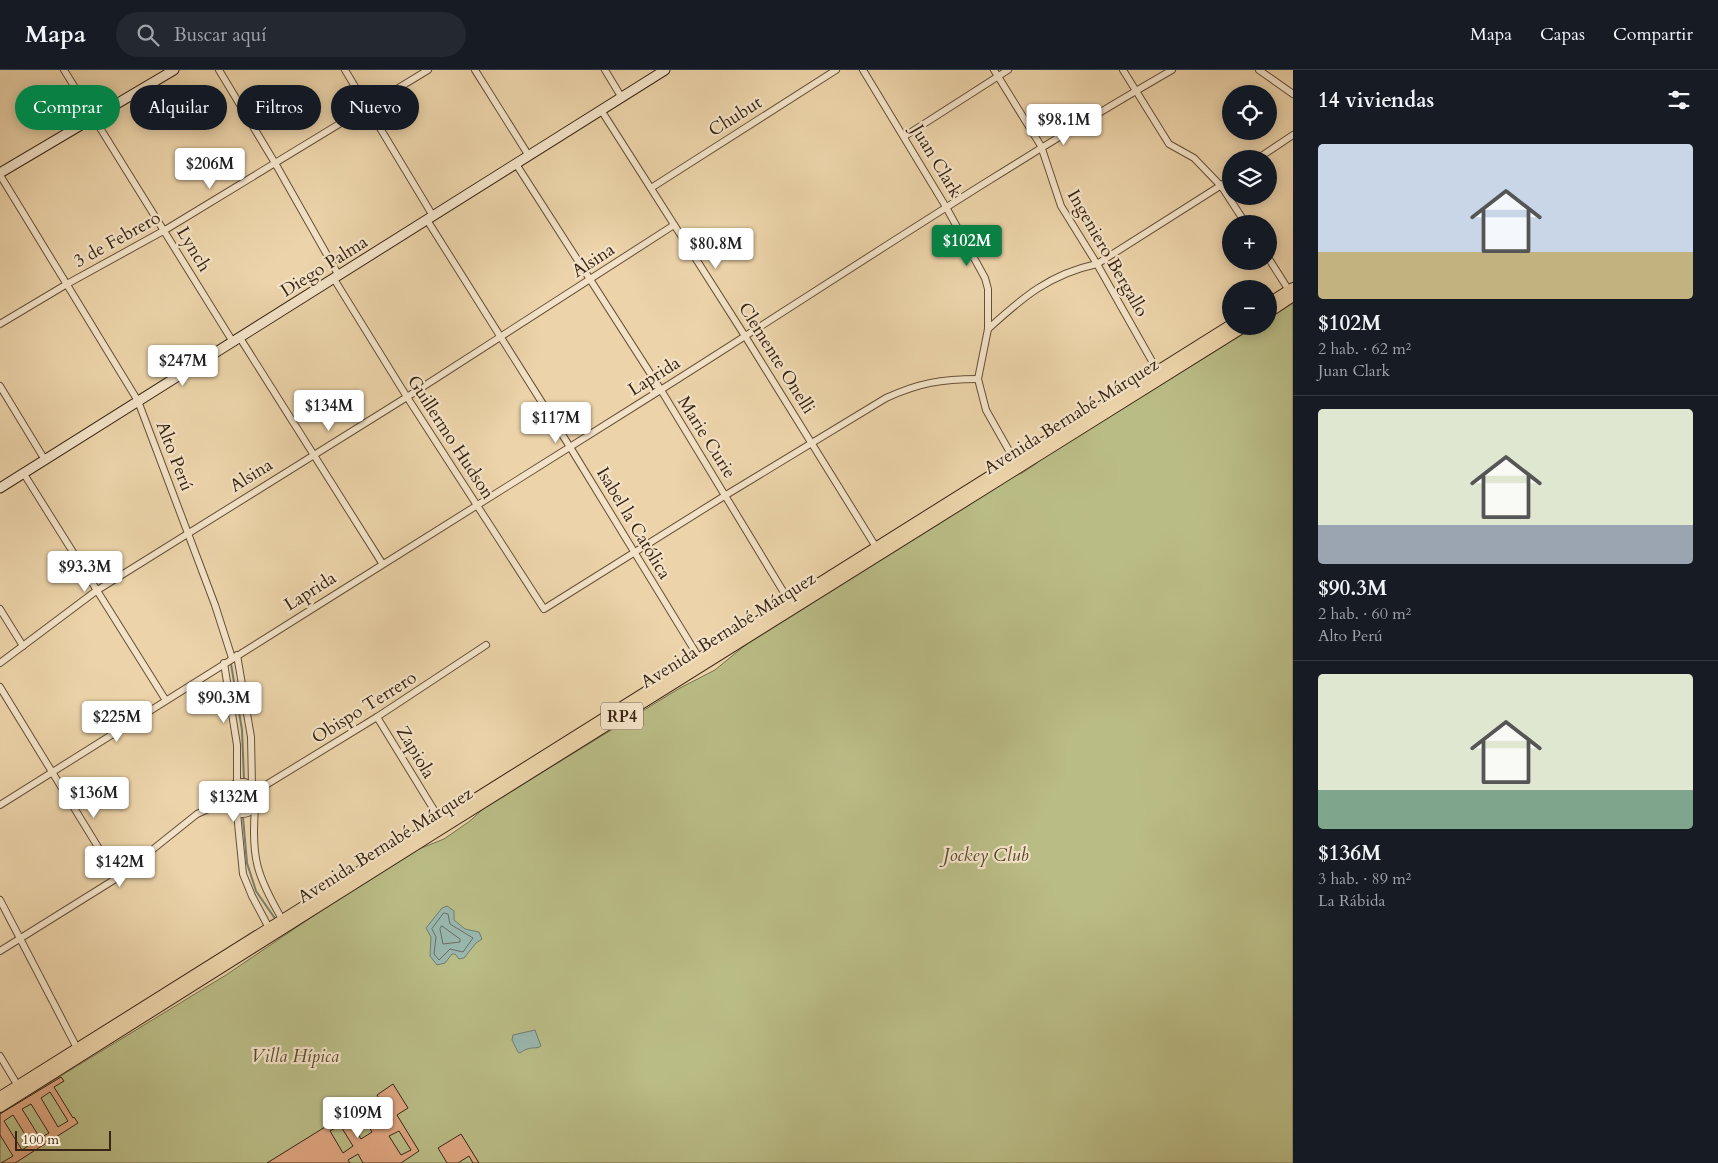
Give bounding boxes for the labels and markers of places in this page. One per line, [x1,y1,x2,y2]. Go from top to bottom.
pin: $98.1M [1023,104,1105,146]
pin: $206M [175,148,245,190]
pin: $102M [932,224,1002,267]
pin: $80.8M [675,228,757,270]
pin: $247M [148,344,218,387]
pin: $134M [294,390,364,432]
pin: $117M [521,402,591,444]
pin: $93.3M [44,550,126,593]
pin: $90.3M [183,682,265,724]
pin: $225M [82,700,152,743]
pin: $136M [59,776,129,819]
pin: $132M [199,780,269,823]
pin: $142M [85,846,155,888]
pin: $109M [323,1096,393,1139]

